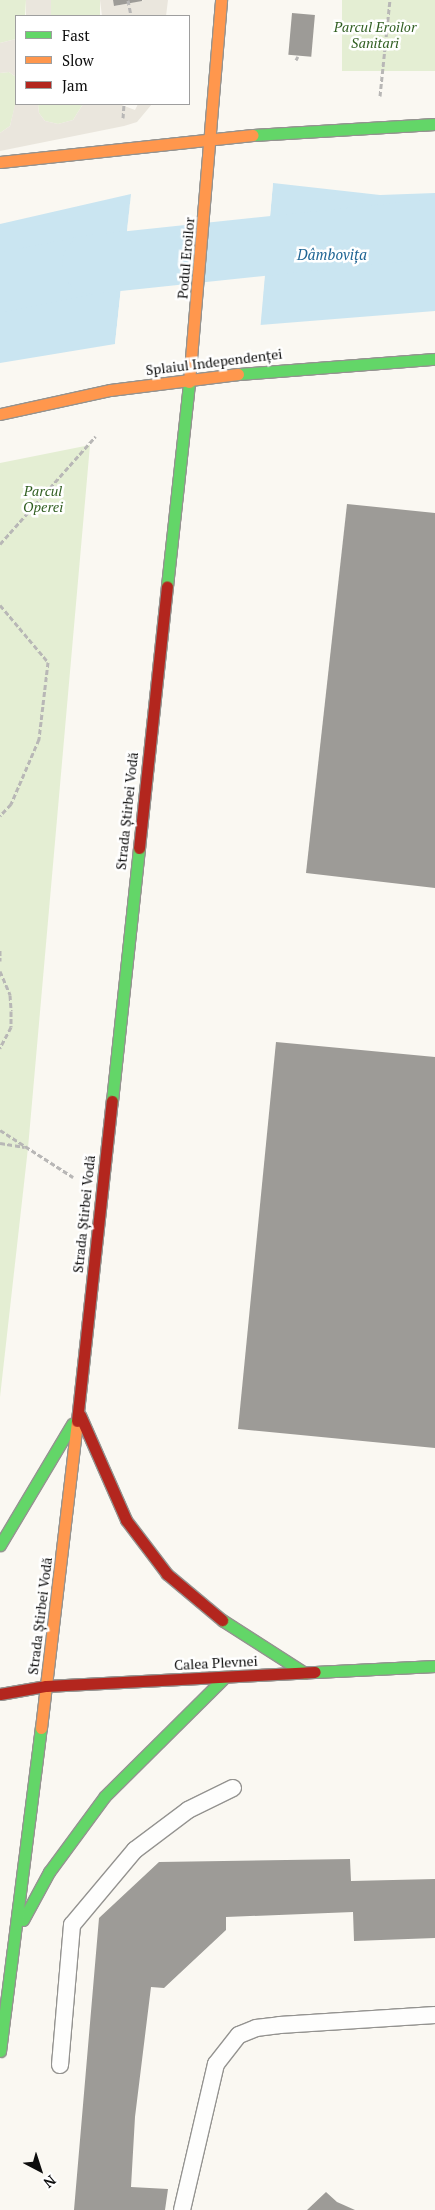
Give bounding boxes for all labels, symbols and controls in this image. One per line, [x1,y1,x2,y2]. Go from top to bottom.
legend [15,15,190,105]
park label: Parcul Eroilor Sanitari [334,19,416,52]
text: Fast [62,25,90,45]
text: Slow [62,50,94,70]
text: Jam [62,75,88,95]
street label: Podul Eroilor [174,216,198,300]
water label: Dâmbovița [297,246,367,264]
street label: Splaiul Independenței [145,345,283,379]
park label: Parcul Operei [23,483,63,516]
street label: Strada Știrbei Vodă [112,751,142,871]
street label: Strada Știrbei Vodă [69,1154,99,1274]
street label: Strada Știrbei Vodă [24,1556,56,1676]
street label: Calea Plevnei [174,1652,258,1674]
north arrow [15,2145,65,2195]
text: N [40,2171,60,2193]

